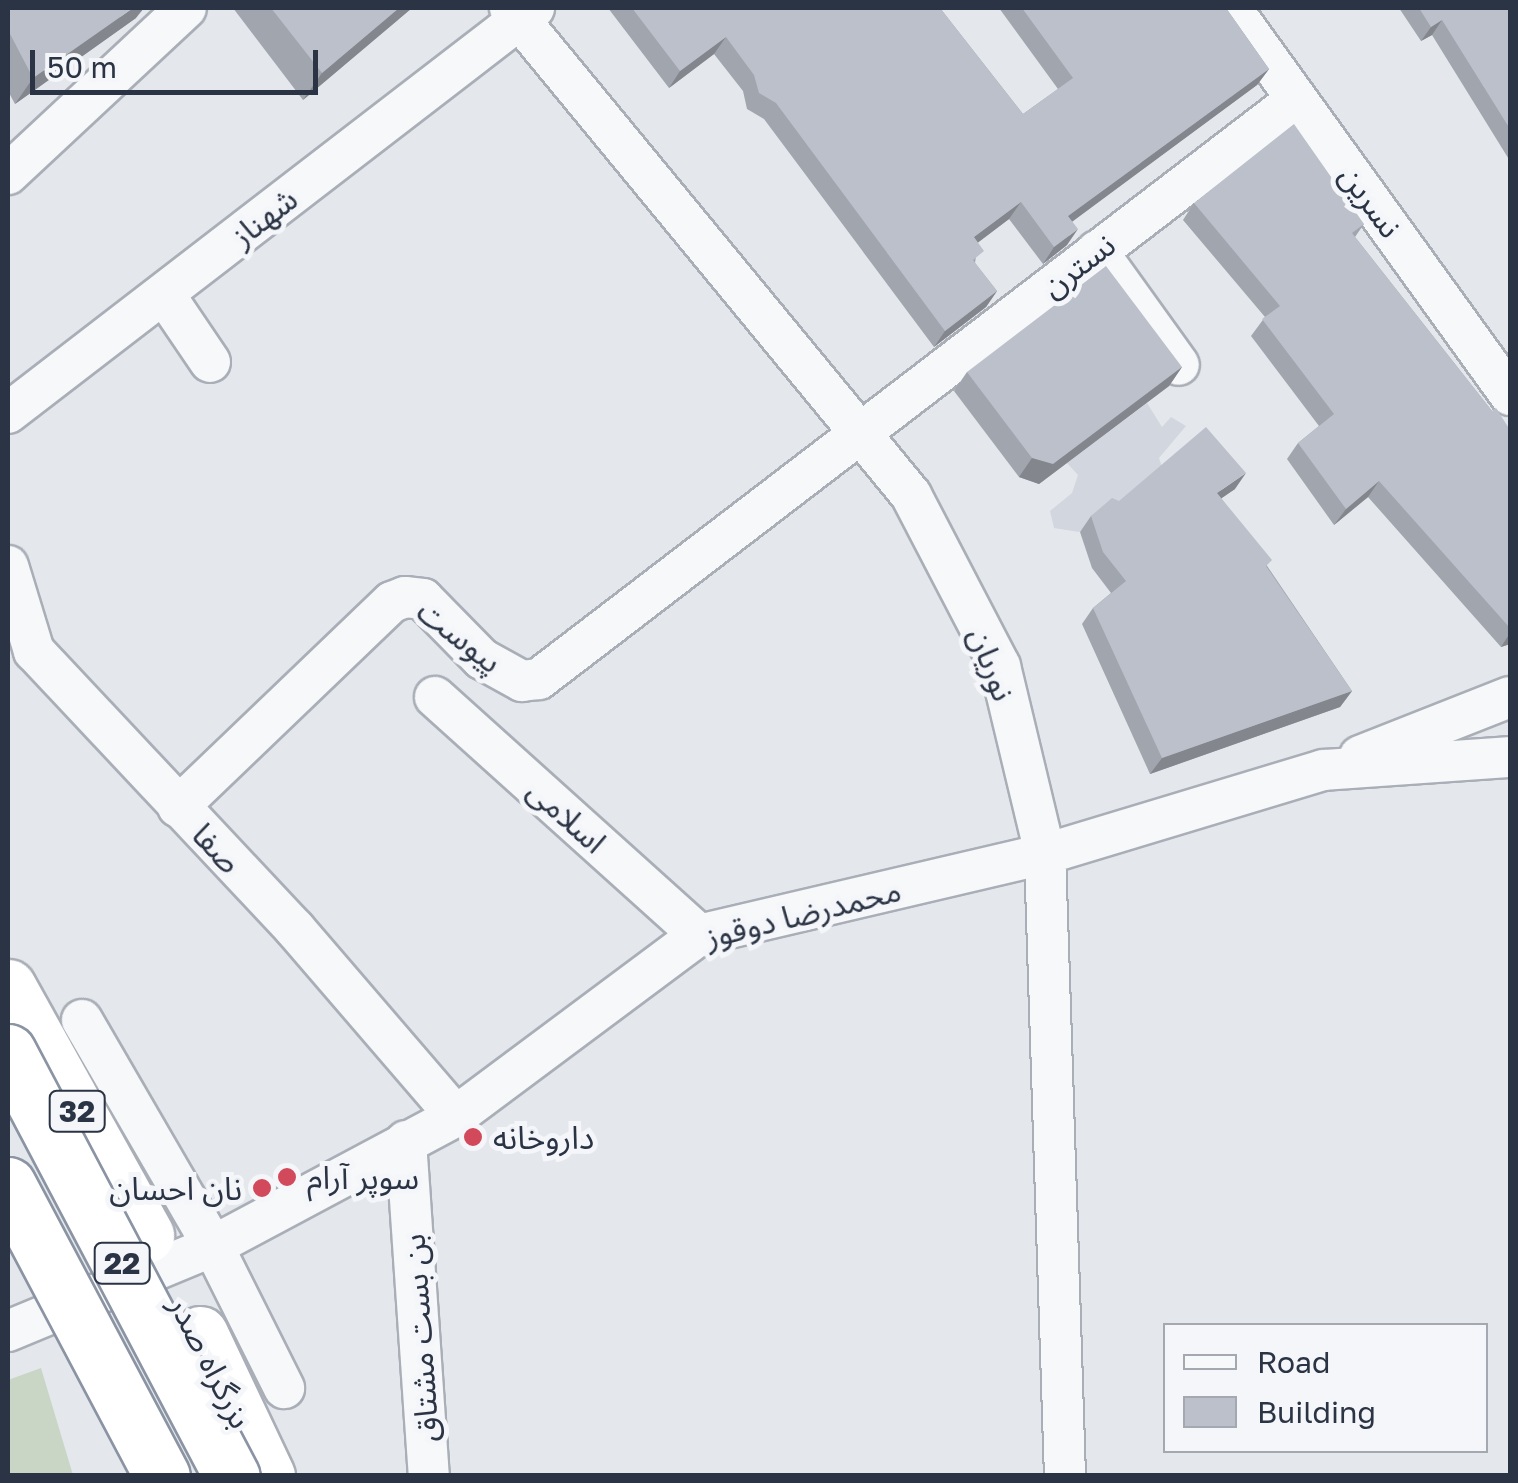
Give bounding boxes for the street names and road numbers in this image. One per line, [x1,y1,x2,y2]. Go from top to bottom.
street label: نسرین [1332,157,1410,245]
street label: شهناز [223,179,305,255]
street label: نسترن [1034,225,1122,305]
street label: پیوست [410,591,510,681]
street label: نوریان [961,622,1023,706]
street label: اسلامی [520,771,614,861]
street label: صفا [184,815,250,881]
street label: محمدرضا دوقوز [701,870,905,956]
road number: 32 [47,1086,107,1136]
street label: بن بست مشتاق [394,1233,446,1443]
road number: 22 [92,1238,152,1288]
street label: بزرگراه صدر [161,1290,261,1434]

